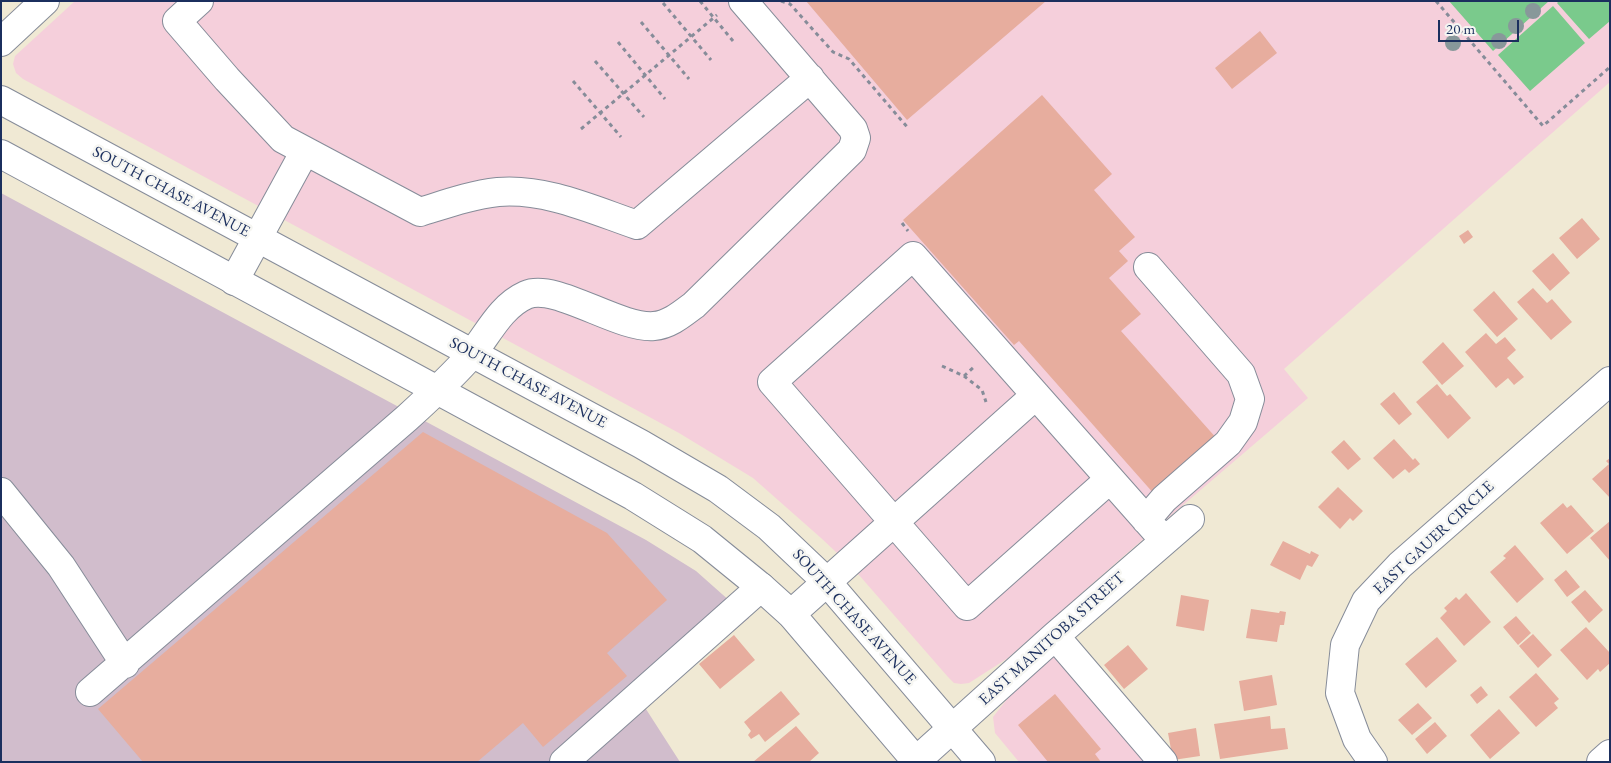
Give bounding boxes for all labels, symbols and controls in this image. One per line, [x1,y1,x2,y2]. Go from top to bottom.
scale bar [1441,10,1522,42]
text: 20 m [1446,19,1475,38]
street label: SOUTH CHASE AVENUE [89,142,253,242]
street label: SOUTH CHASE AVENUE [446,333,610,433]
street label: EAST GAUER CIRCLE [1370,477,1498,599]
street label: SOUTH CHASE AVENUE [788,545,920,689]
street label: EAST MANITOBA STREET [975,568,1129,710]

